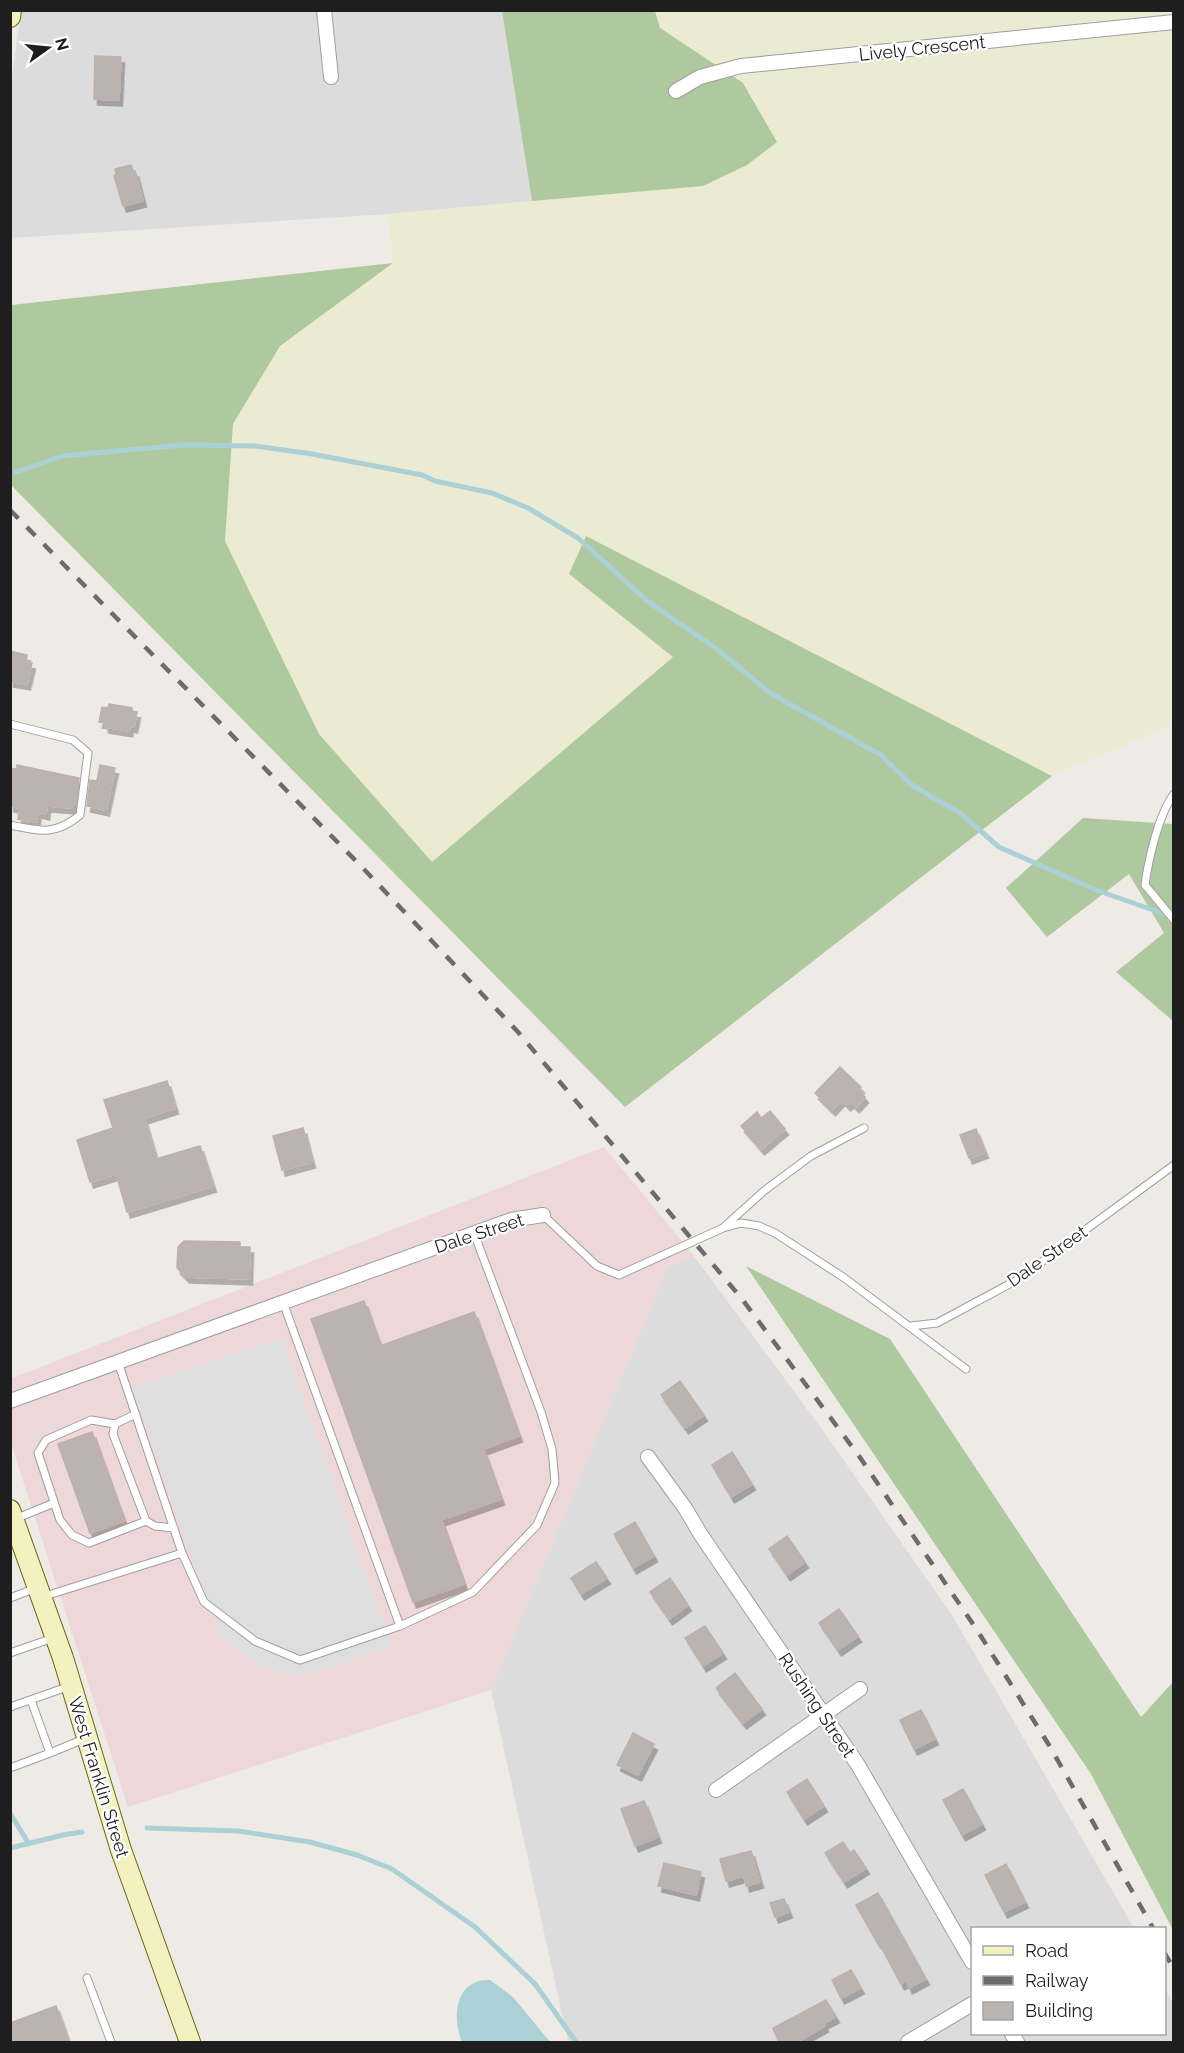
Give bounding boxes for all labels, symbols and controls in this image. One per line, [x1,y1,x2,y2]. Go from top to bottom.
north arrow [18,18,78,78]
street label: Lively Crescent [858,31,986,65]
text: N [51,36,73,53]
street label: Dale Street [432,1209,526,1257]
street label: Dale Street [1003,1221,1091,1291]
street label: Rushing Street [774,1649,860,1761]
street label: West Franklin Street [64,1694,134,1860]
legend [971,1927,1166,2035]
text: Road [1025,1940,1068,1961]
text: Railway [1025,1970,1089,1991]
text: Building [1025,2000,1093,2021]

